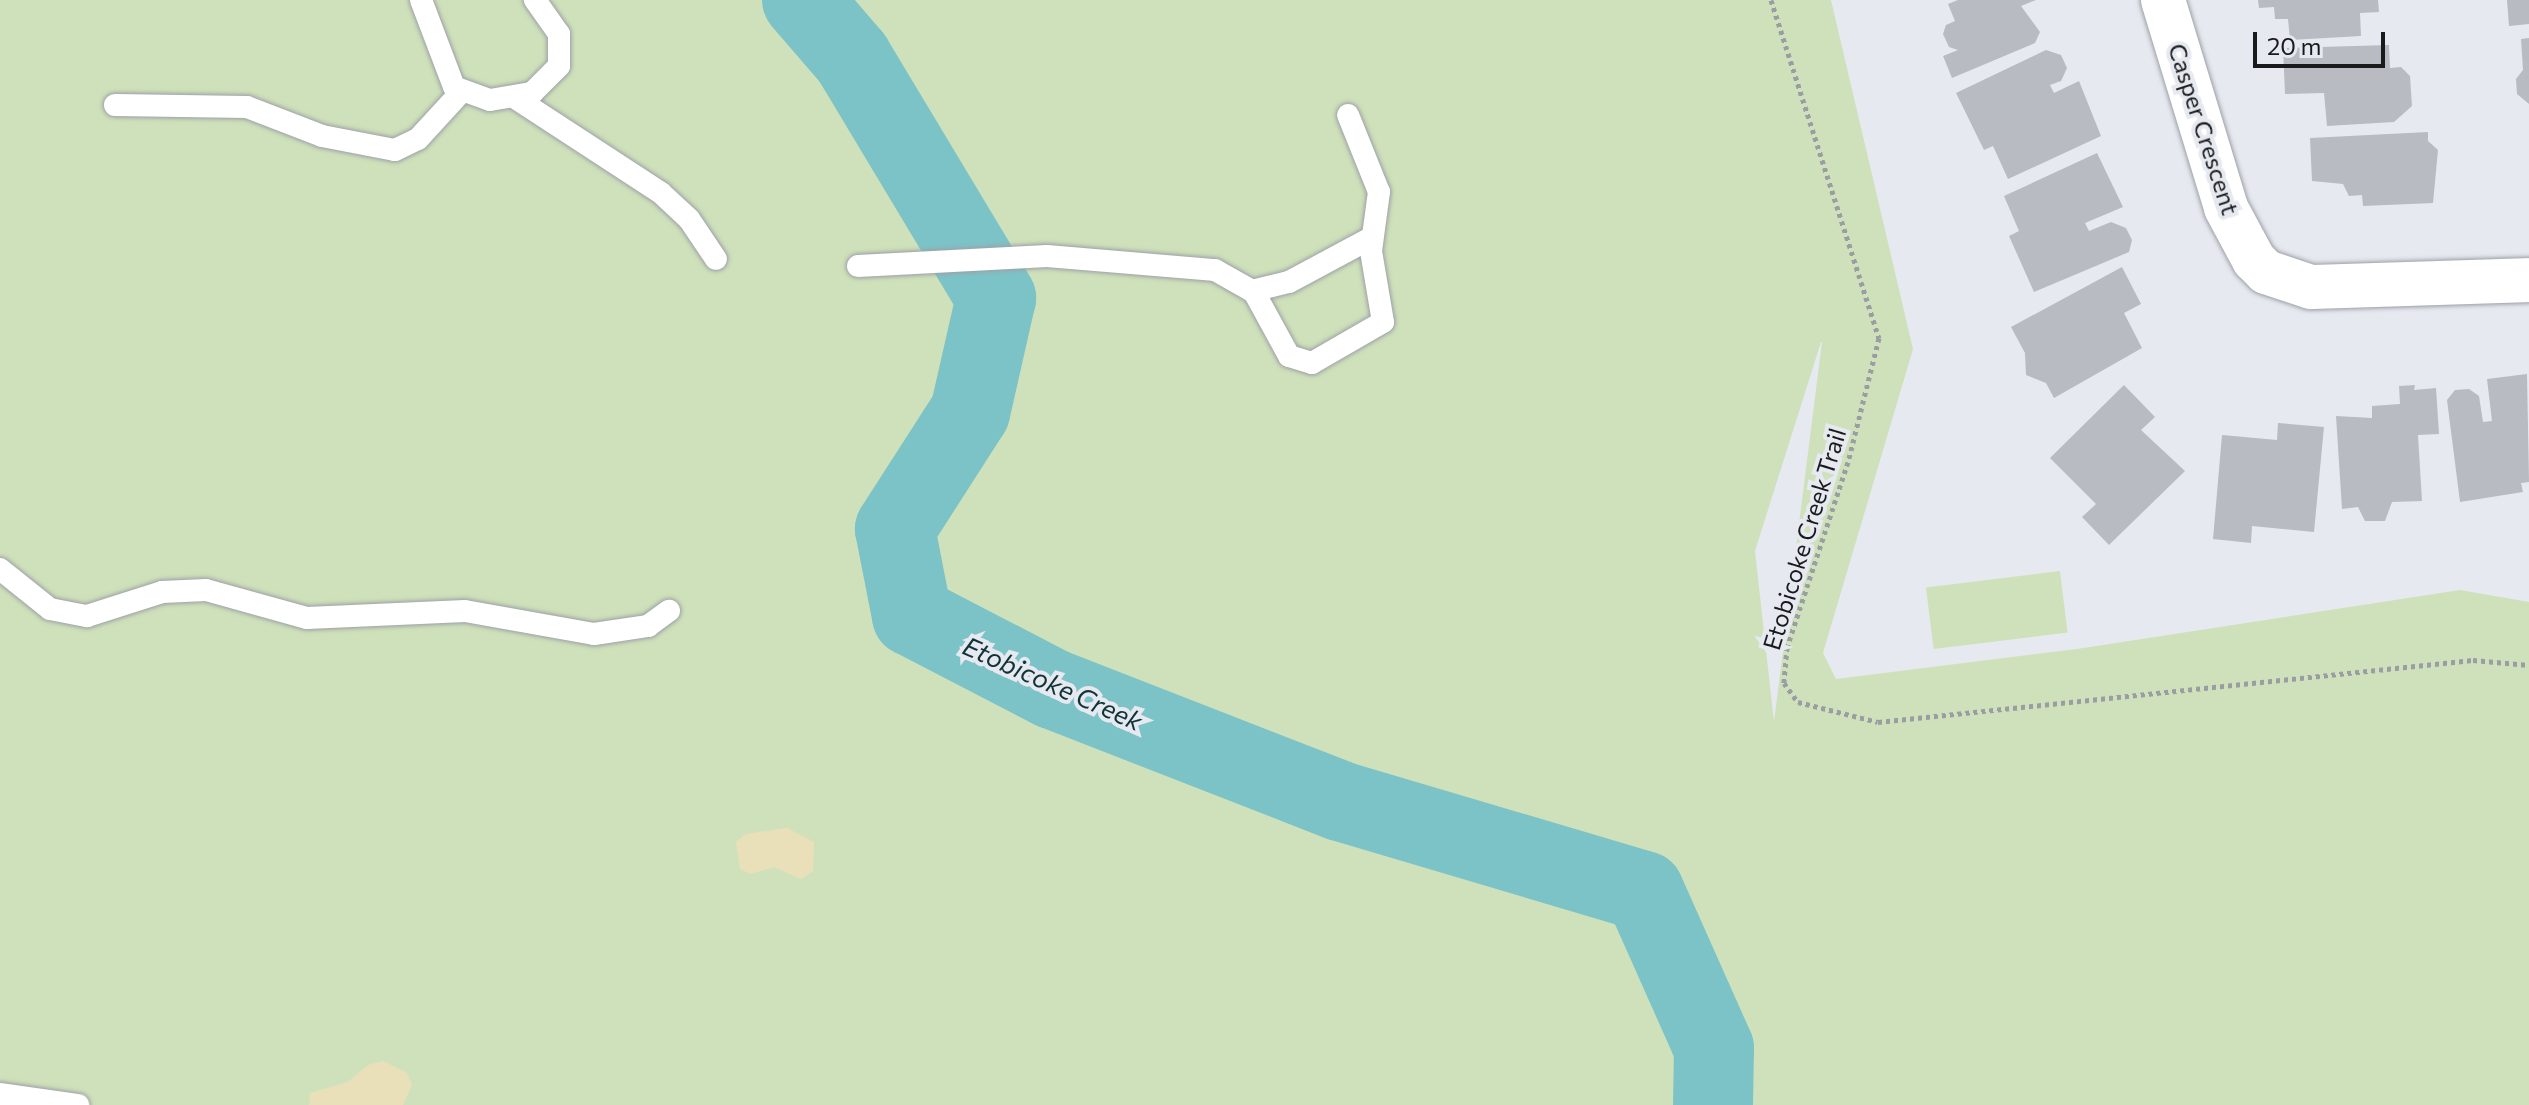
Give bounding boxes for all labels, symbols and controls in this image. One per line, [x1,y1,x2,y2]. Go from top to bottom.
scale bar [2257,16,2389,66]
text: 20 m [2267,31,2321,60]
street label: Casper Crescent [2163,40,2245,218]
street label: Etobicoke Creek Trail [1757,425,1851,653]
water label: Etobicoke Creek [958,629,1148,737]

